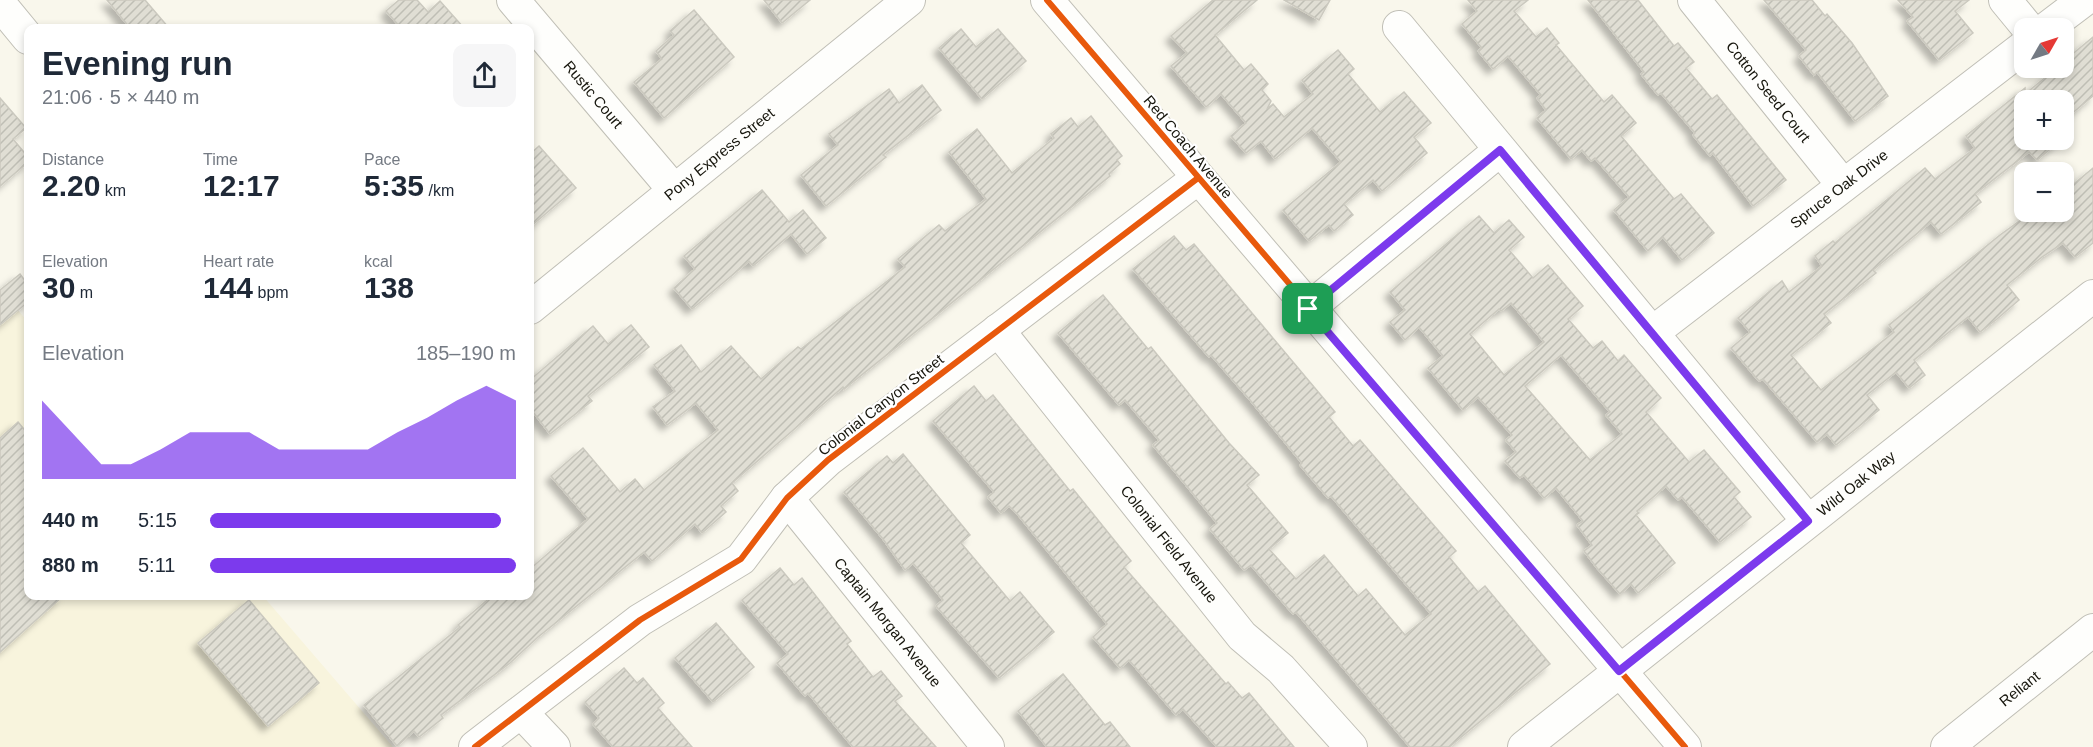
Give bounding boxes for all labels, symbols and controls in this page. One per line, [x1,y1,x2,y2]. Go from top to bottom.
north arrow [2014,18,2074,78]
map controls [2014,18,2074,222]
street label: Cotton Seed Court [1723,38,1815,146]
button: share [453,44,516,107]
text: Evening run [42,45,233,82]
street label: Rustic Court [560,57,627,132]
text: 21:06 · 5 × 440 m [42,86,199,108]
button: + [2014,90,2074,150]
street label: Red Coach Avenue [1140,92,1236,202]
street label: Pony Express Street [661,103,778,203]
street label: Spruce Oak Drive [1787,146,1891,232]
text: Distance [42,151,104,168]
text: Time [203,151,238,168]
text: Pace [364,151,400,168]
button: − [2014,162,2074,222]
text: 2.20 [42,169,100,202]
text: 12:17 [203,169,280,202]
text: 5:35 [364,169,424,202]
text: km [100,182,126,199]
text: /km [424,182,454,199]
text: Elevation [42,253,108,270]
text: Heart rate [203,253,274,270]
text: kcal [364,253,392,270]
text: 30 [42,271,75,304]
text: 144 [203,271,253,304]
text: 138 [364,271,414,304]
pin [1282,283,1333,334]
text: m [75,284,93,301]
text: bpm [253,284,289,301]
icon: arrive [1291,292,1324,325]
text: Elevation [42,342,124,364]
text: 185–190 m [416,342,516,364]
street label: Colonial Canyon Street [815,350,947,459]
street label: Wild Oak Way [1814,447,1899,519]
street label: Colonial Field Avenue [1117,482,1221,606]
text: 440 m [42,509,99,531]
text: 5:15 [138,509,177,531]
text: 880 m [42,554,99,576]
text: 5:11 [138,554,175,576]
street label: Captain Morgan Avenue [831,554,945,690]
street label: Reliant [1996,667,2043,710]

